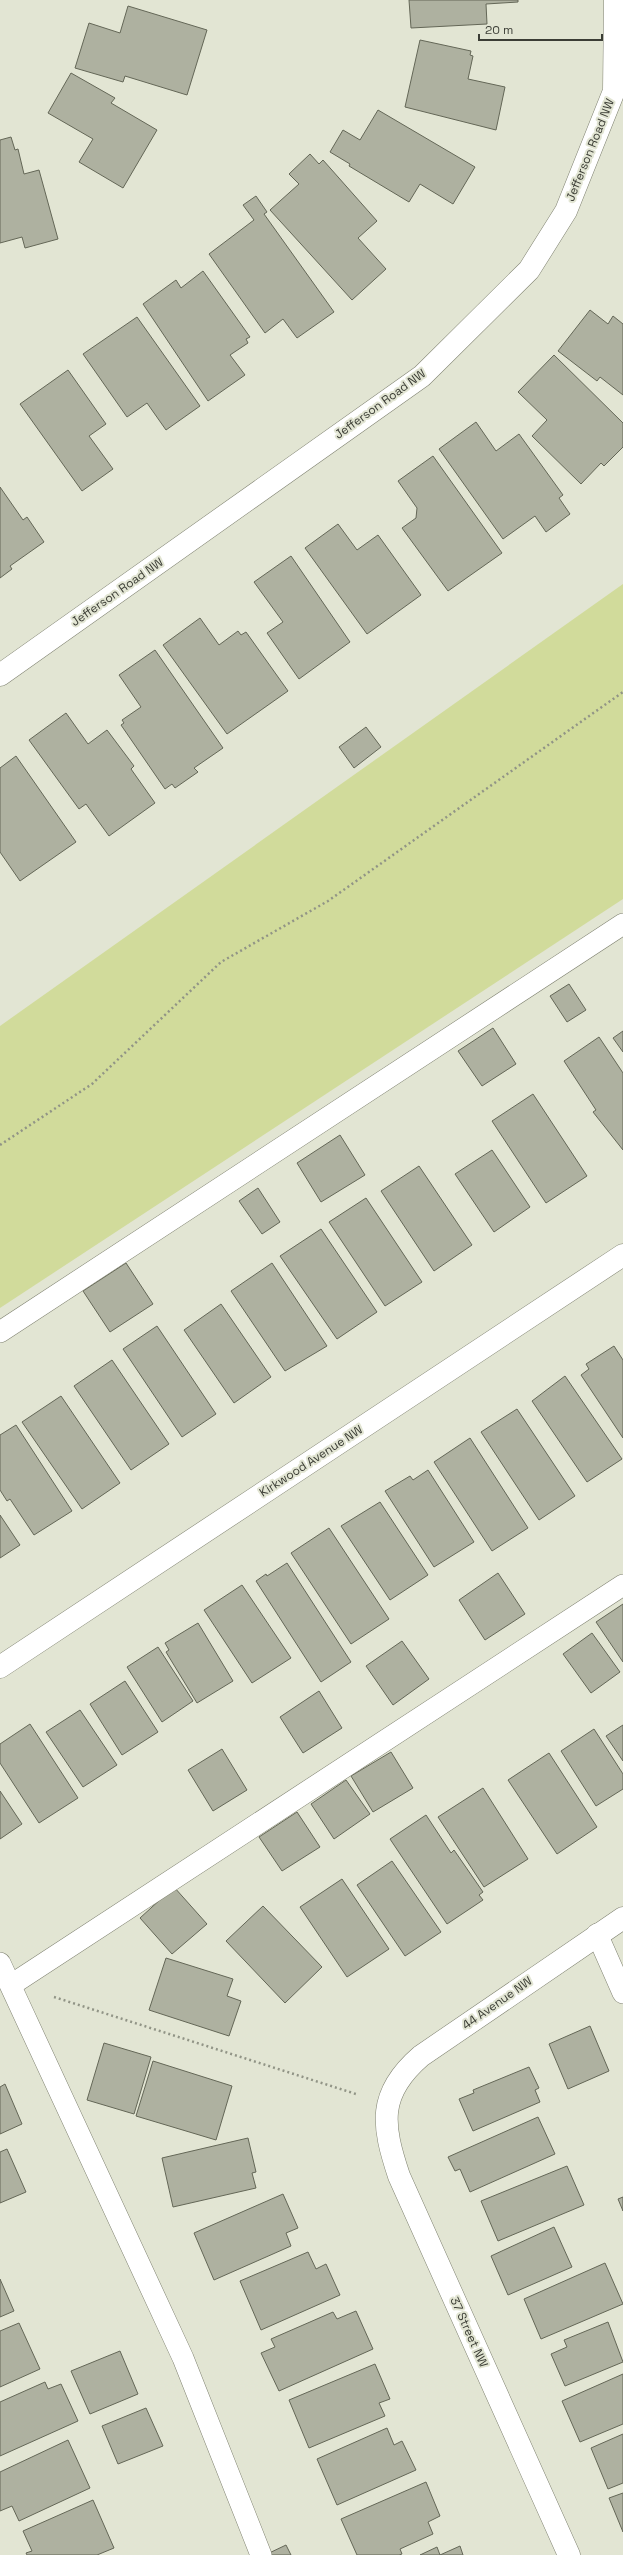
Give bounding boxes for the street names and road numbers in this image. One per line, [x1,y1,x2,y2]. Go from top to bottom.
street label: Jefferson Road NW [562,96,618,204]
street label: Jefferson Road NW [331,365,429,443]
street label: Jefferson Road NW [68,554,167,630]
street label: Kirkwood Avenue NW [256,1421,366,1500]
street label: 44 Avenue NW [459,1973,536,2033]
street label: 37 Street NW [446,2294,492,2370]

